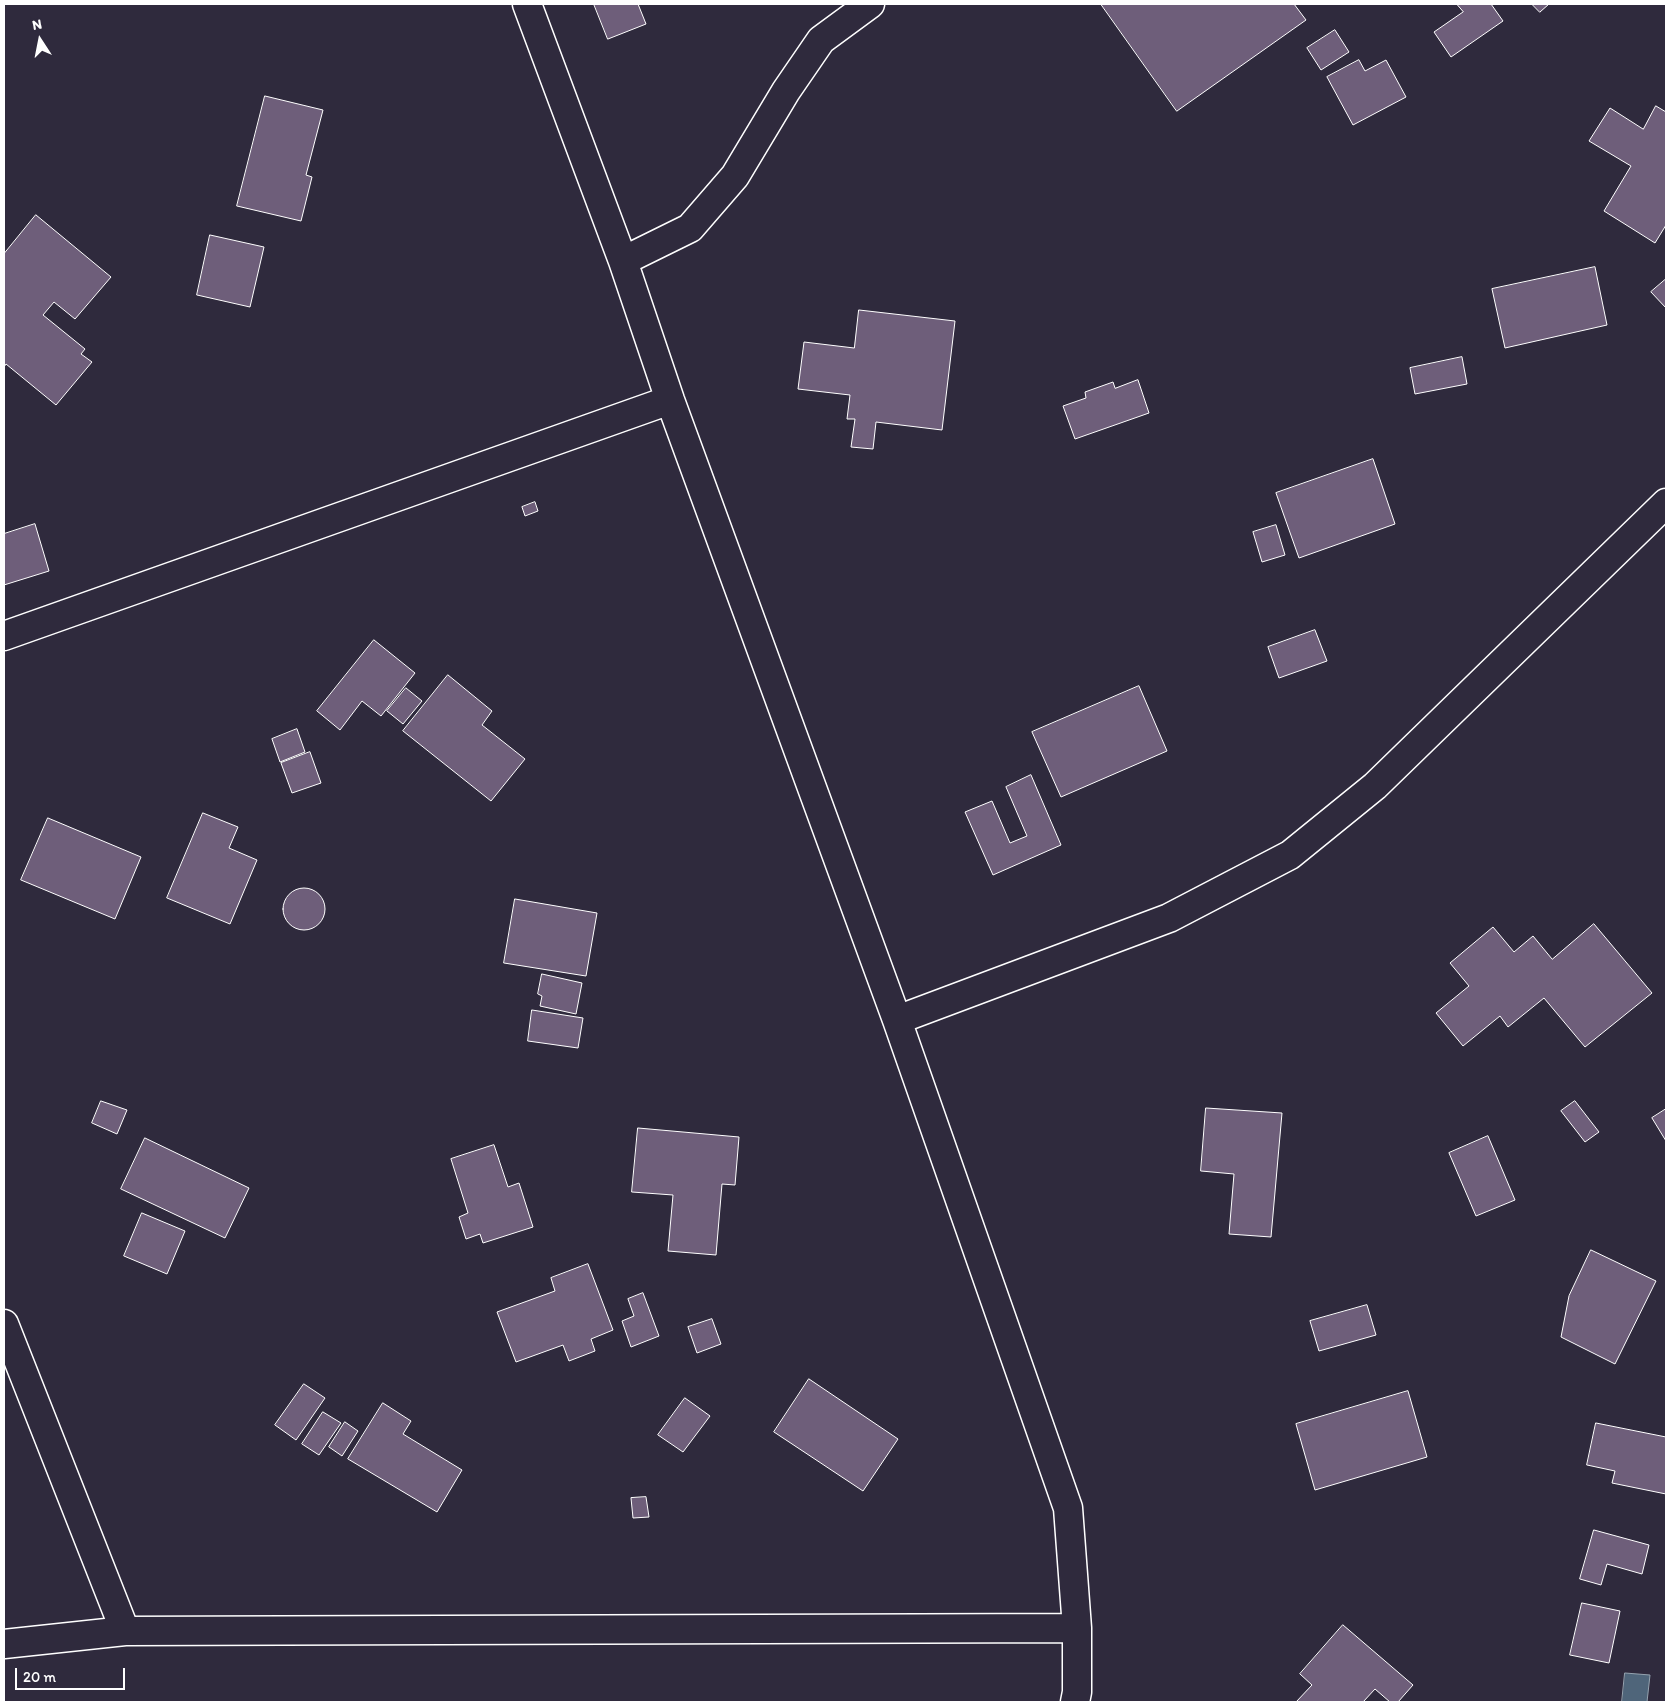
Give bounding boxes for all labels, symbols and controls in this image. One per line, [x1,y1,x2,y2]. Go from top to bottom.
north arrow [15,15,65,65]
text: N [31,16,43,34]
scale bar [18,1658,128,1690]
text: 20 m [23,1668,56,1686]

